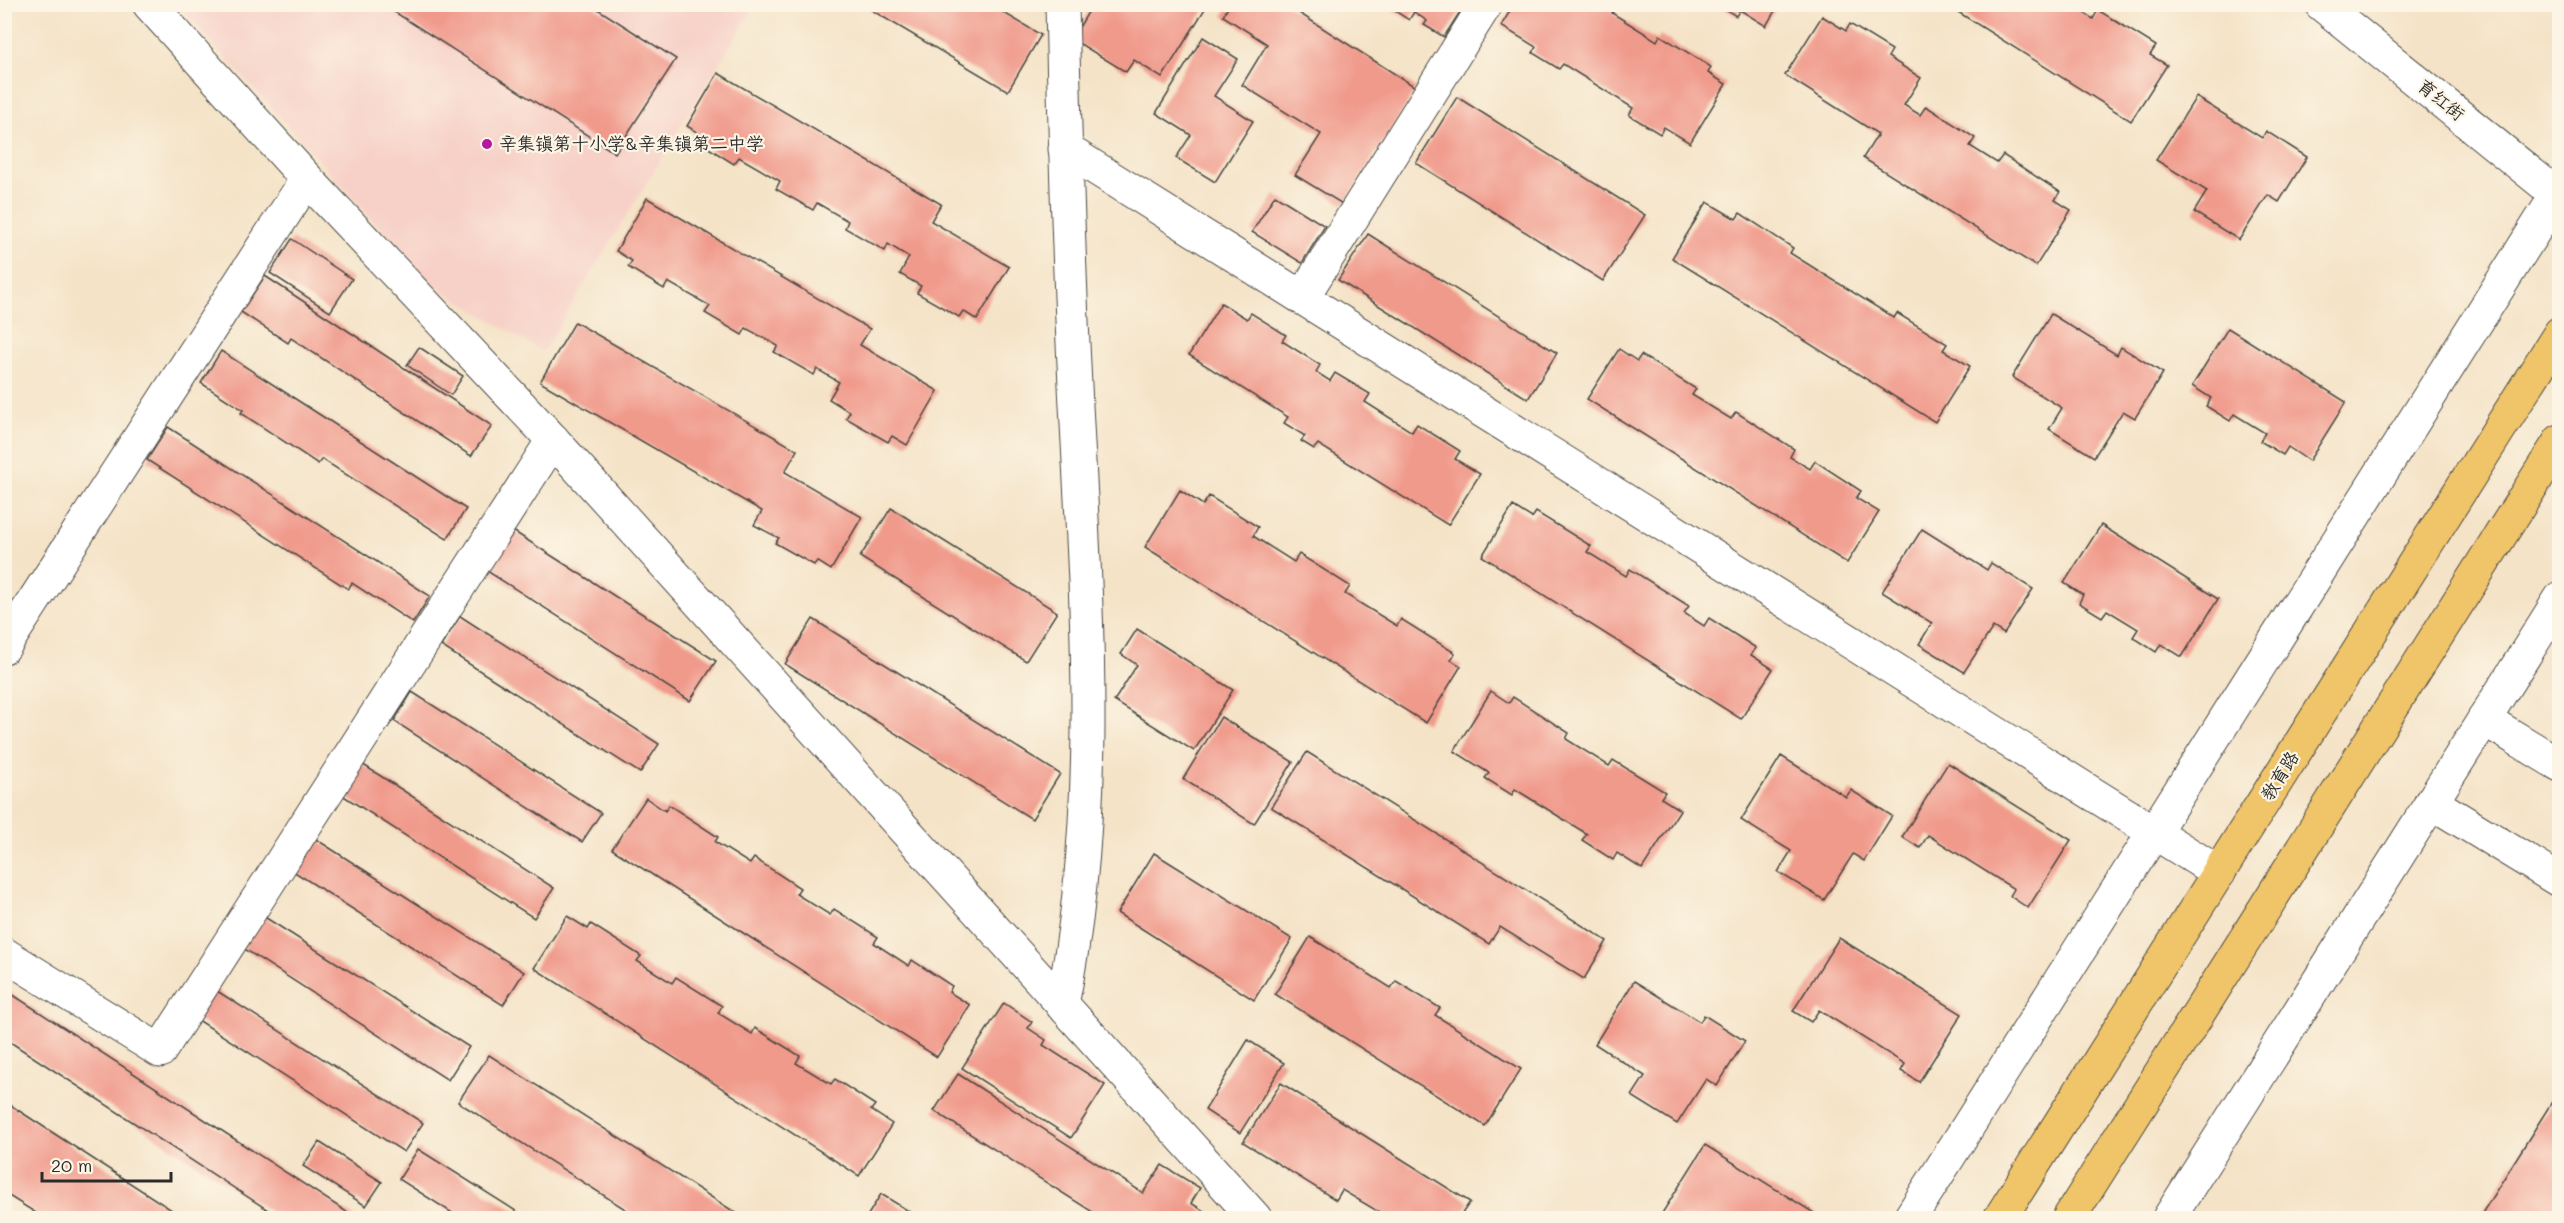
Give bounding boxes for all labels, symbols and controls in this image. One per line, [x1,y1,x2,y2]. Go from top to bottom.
street label: 育红街 [2413,73,2470,126]
place label: 辛集镇第十小学&辛集镇第二中学 [499,131,764,155]
marker: 辛集镇第十小学&辛集镇第二中学 [480,137,494,151]
street label: 教育路 [2255,746,2304,805]
scale bar [42,1145,171,1183]
text: 20 m [51,1153,92,1177]

